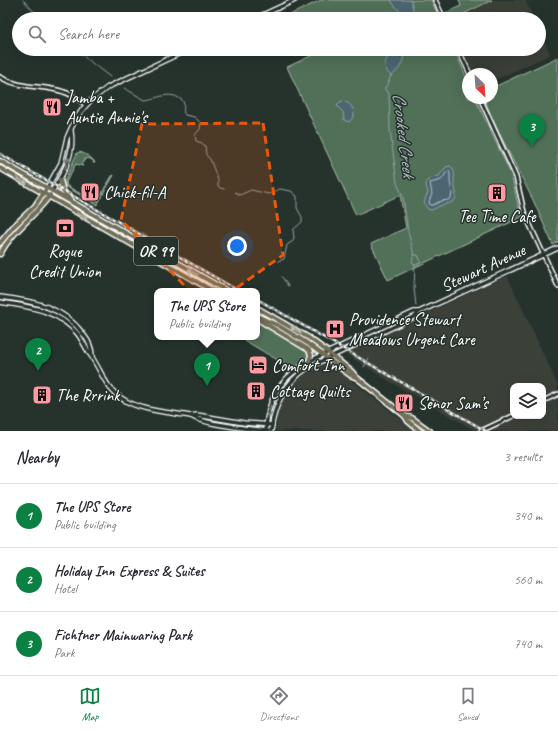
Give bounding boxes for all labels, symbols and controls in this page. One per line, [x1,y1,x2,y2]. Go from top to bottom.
search box [12,12,546,56]
icon: search [26,23,48,45]
text: Search here [58,25,119,44]
north arrow [462,68,498,104]
place label: Jamba + Auntie Annie's [65,87,149,128]
water label: Crooked Creek [388,92,421,182]
restaurant icon: Jamba + Auntie Annie's [41,96,63,118]
pin: 3 [519,114,545,147]
one-way arrow [64,157,72,169]
one-way arrow [16,177,27,185]
restaurant icon: Chick-fil-A [79,181,101,203]
place label: Chick-fil-A [104,182,167,203]
building icon: Tee Time Cafe [486,182,508,204]
place label: Tee Time Cafe [458,206,537,227]
one-way arrow [76,213,88,221]
bank icon: Rogue Credit Union [54,217,76,239]
your location [227,236,247,256]
road number: OR 99 [134,237,178,265]
street label: Stewart Avenue [438,239,530,297]
place label: Rogue Credit Union [29,241,101,282]
one-way arrow [187,267,199,275]
popup [154,288,260,340]
text: The UPS Store [169,297,245,316]
place label: Providence Stewart Meadows Urgent Care [349,309,476,350]
text: Public building [169,316,230,332]
hospital icon: Providence Stewart Meadows Urgent Care [324,318,346,340]
one-way arrow [290,326,302,334]
pin: 2 [25,338,51,371]
pin: 1 [194,353,220,386]
hotel icon: Comfort Inn [247,354,269,376]
place label: Comfort Inn [272,355,346,376]
building icon: Cottage Quilts [245,380,267,402]
place label: Cottage Quilts [270,381,352,402]
map controls [510,383,546,419]
button: layers [510,383,546,419]
building icon: The Rrrink [31,384,53,406]
place label: The Rrrink [56,385,121,406]
restaurant icon: Senor Sam’s [393,392,415,414]
place label: Senor Sam’s [418,393,490,414]
one-way arrow [264,404,272,417]
text: Nearby [16,447,59,468]
text: 3 results [504,449,542,465]
text: The UPS Store [54,498,131,517]
text: 1 [26,508,32,524]
text: 340 m [514,508,542,524]
text: Public building [54,517,116,533]
text: Holiday Inn Express & Suites [54,562,205,581]
text: 2 [26,572,32,588]
text: 560 m [514,572,542,588]
text: Hotel [54,581,77,597]
text: Fichtner Mainwaring Park [54,626,192,645]
text: 3 [26,636,32,652]
text: 740 m [514,636,542,652]
text: Park [54,645,75,661]
tab: Map [79,685,101,723]
tab: Directions [260,685,298,723]
tab: Saved [457,685,479,723]

